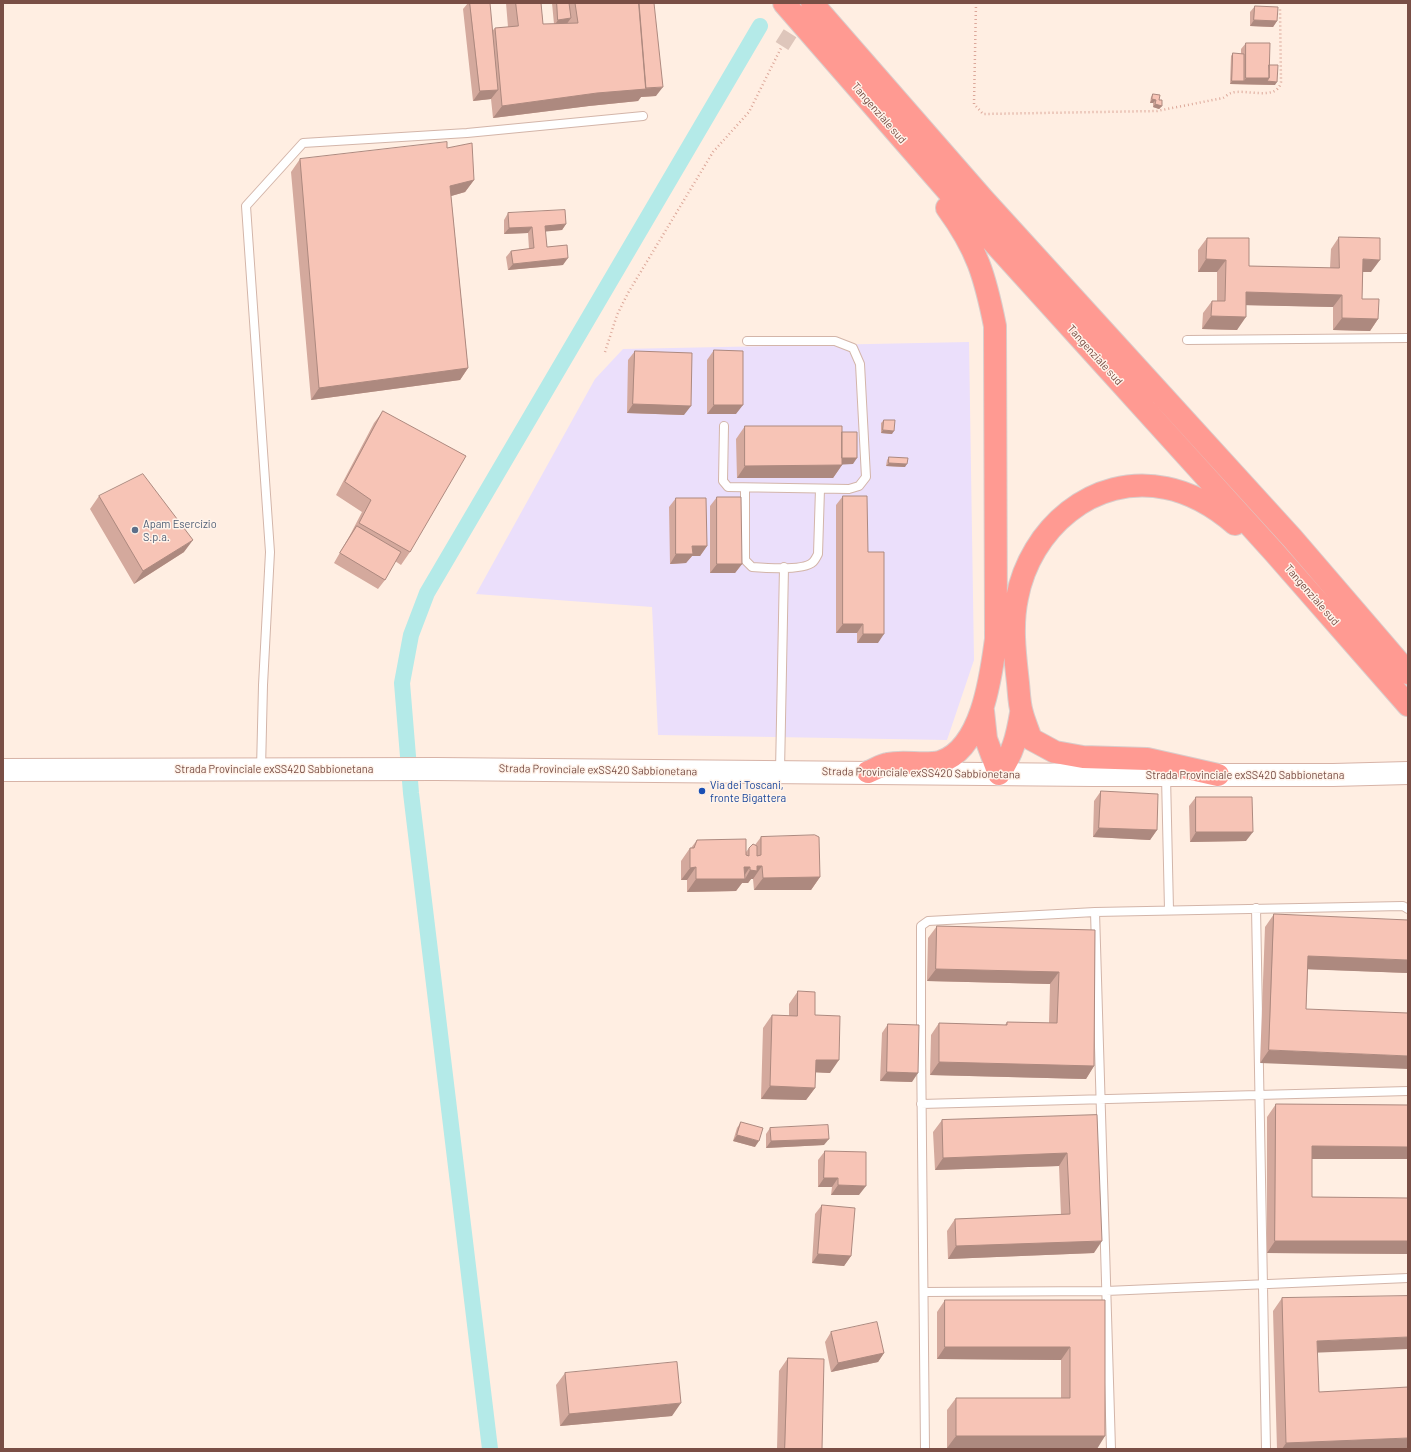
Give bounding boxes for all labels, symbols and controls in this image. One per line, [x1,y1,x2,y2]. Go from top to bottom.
street label: Tangenziale sud [849,80,909,146]
street label: Tangenziale sud [1065,322,1125,388]
place label: Apam Esercizio S.p.a. [143,517,217,543]
marker: Apam Esercizio S.p.a. [130,525,140,535]
street label: Tangenziale sud [1282,562,1342,628]
street label: Strada Provinciale exSS420 Sabbionetana [175,762,373,776]
street label: Strada Provinciale exSS420 Sabbionetana [499,762,697,778]
street label: Strada Provinciale exSS420 Sabbionetana [822,765,1020,781]
street label: Strada Provinciale exSS420 Sabbionetana [1146,768,1344,782]
place label: Via dei Toscani, fronte Bigattera [710,778,786,804]
marker: Via dei Toscani, fronte Bigattera [697,786,707,796]

